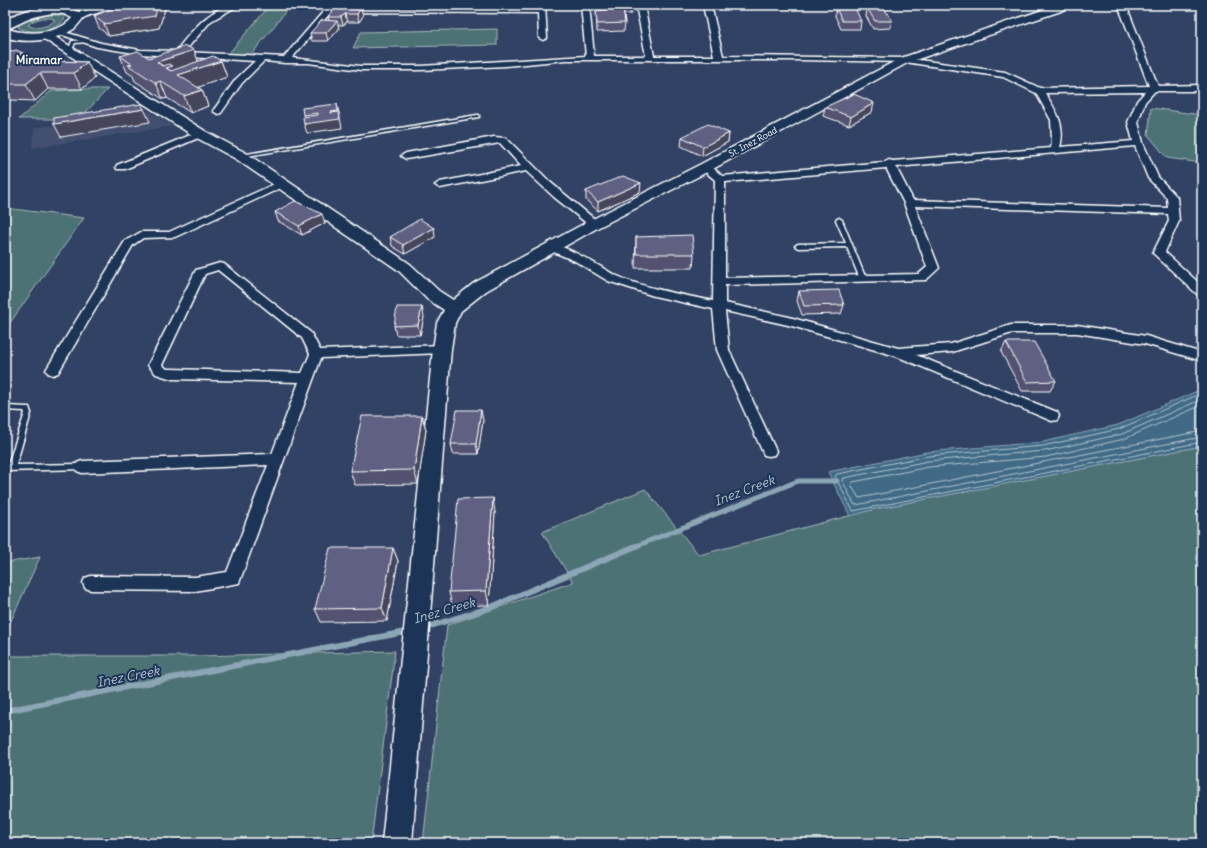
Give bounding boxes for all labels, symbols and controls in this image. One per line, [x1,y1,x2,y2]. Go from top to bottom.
district label: Miramar [16,52,62,67]
street label: St. Inez Road [727,124,779,159]
water label: Inez Creek [712,471,778,510]
water label: Inez Creek [411,593,478,627]
water label: Inez Creek [95,662,162,691]

